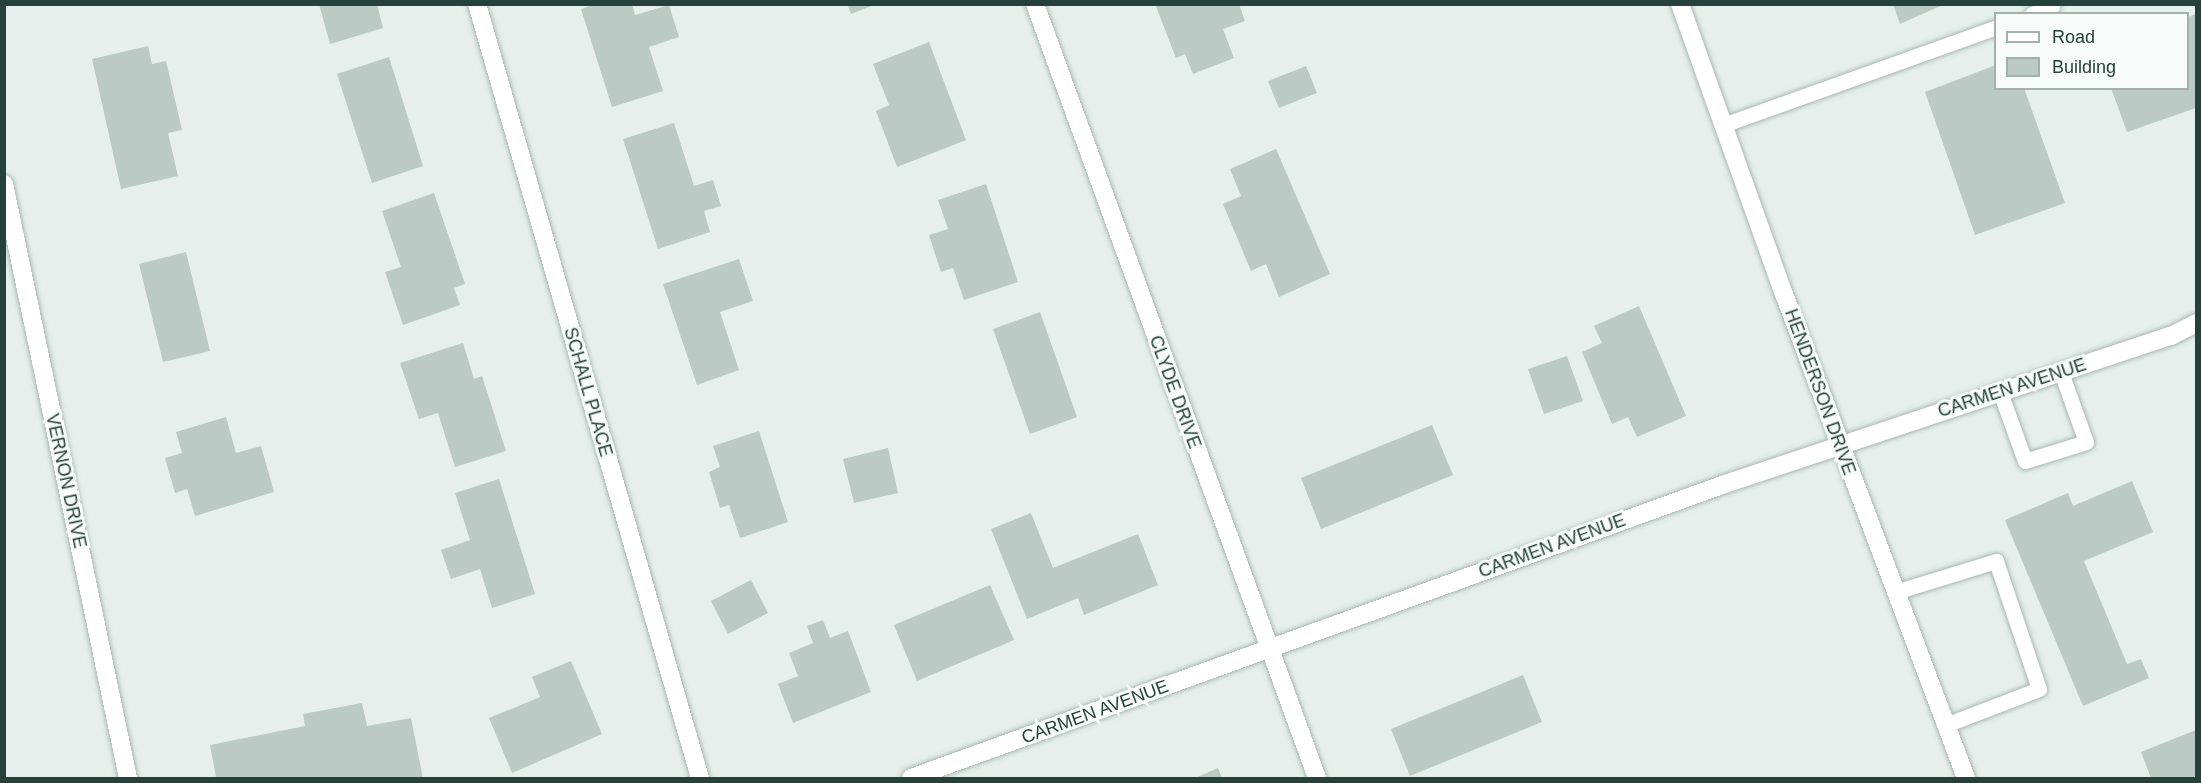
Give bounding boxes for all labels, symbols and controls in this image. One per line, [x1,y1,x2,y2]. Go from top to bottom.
legend [1994,12,2189,90]
text: Road [2052,27,2095,47]
text: Building [2052,57,2116,77]
street label: HENDERSON DRIVE [1780,306,1860,478]
street label: SCHALL PLACE [559,325,617,459]
street label: CLYDE DRIVE [1145,333,1205,451]
street label: CARMEN AVENUE [1935,354,2089,422]
street label: VERNON DRIVE [41,412,91,550]
street label: CARMEN AVENUE [1475,509,1629,583]
street label: CARMEN AVENUE [1018,675,1172,749]

